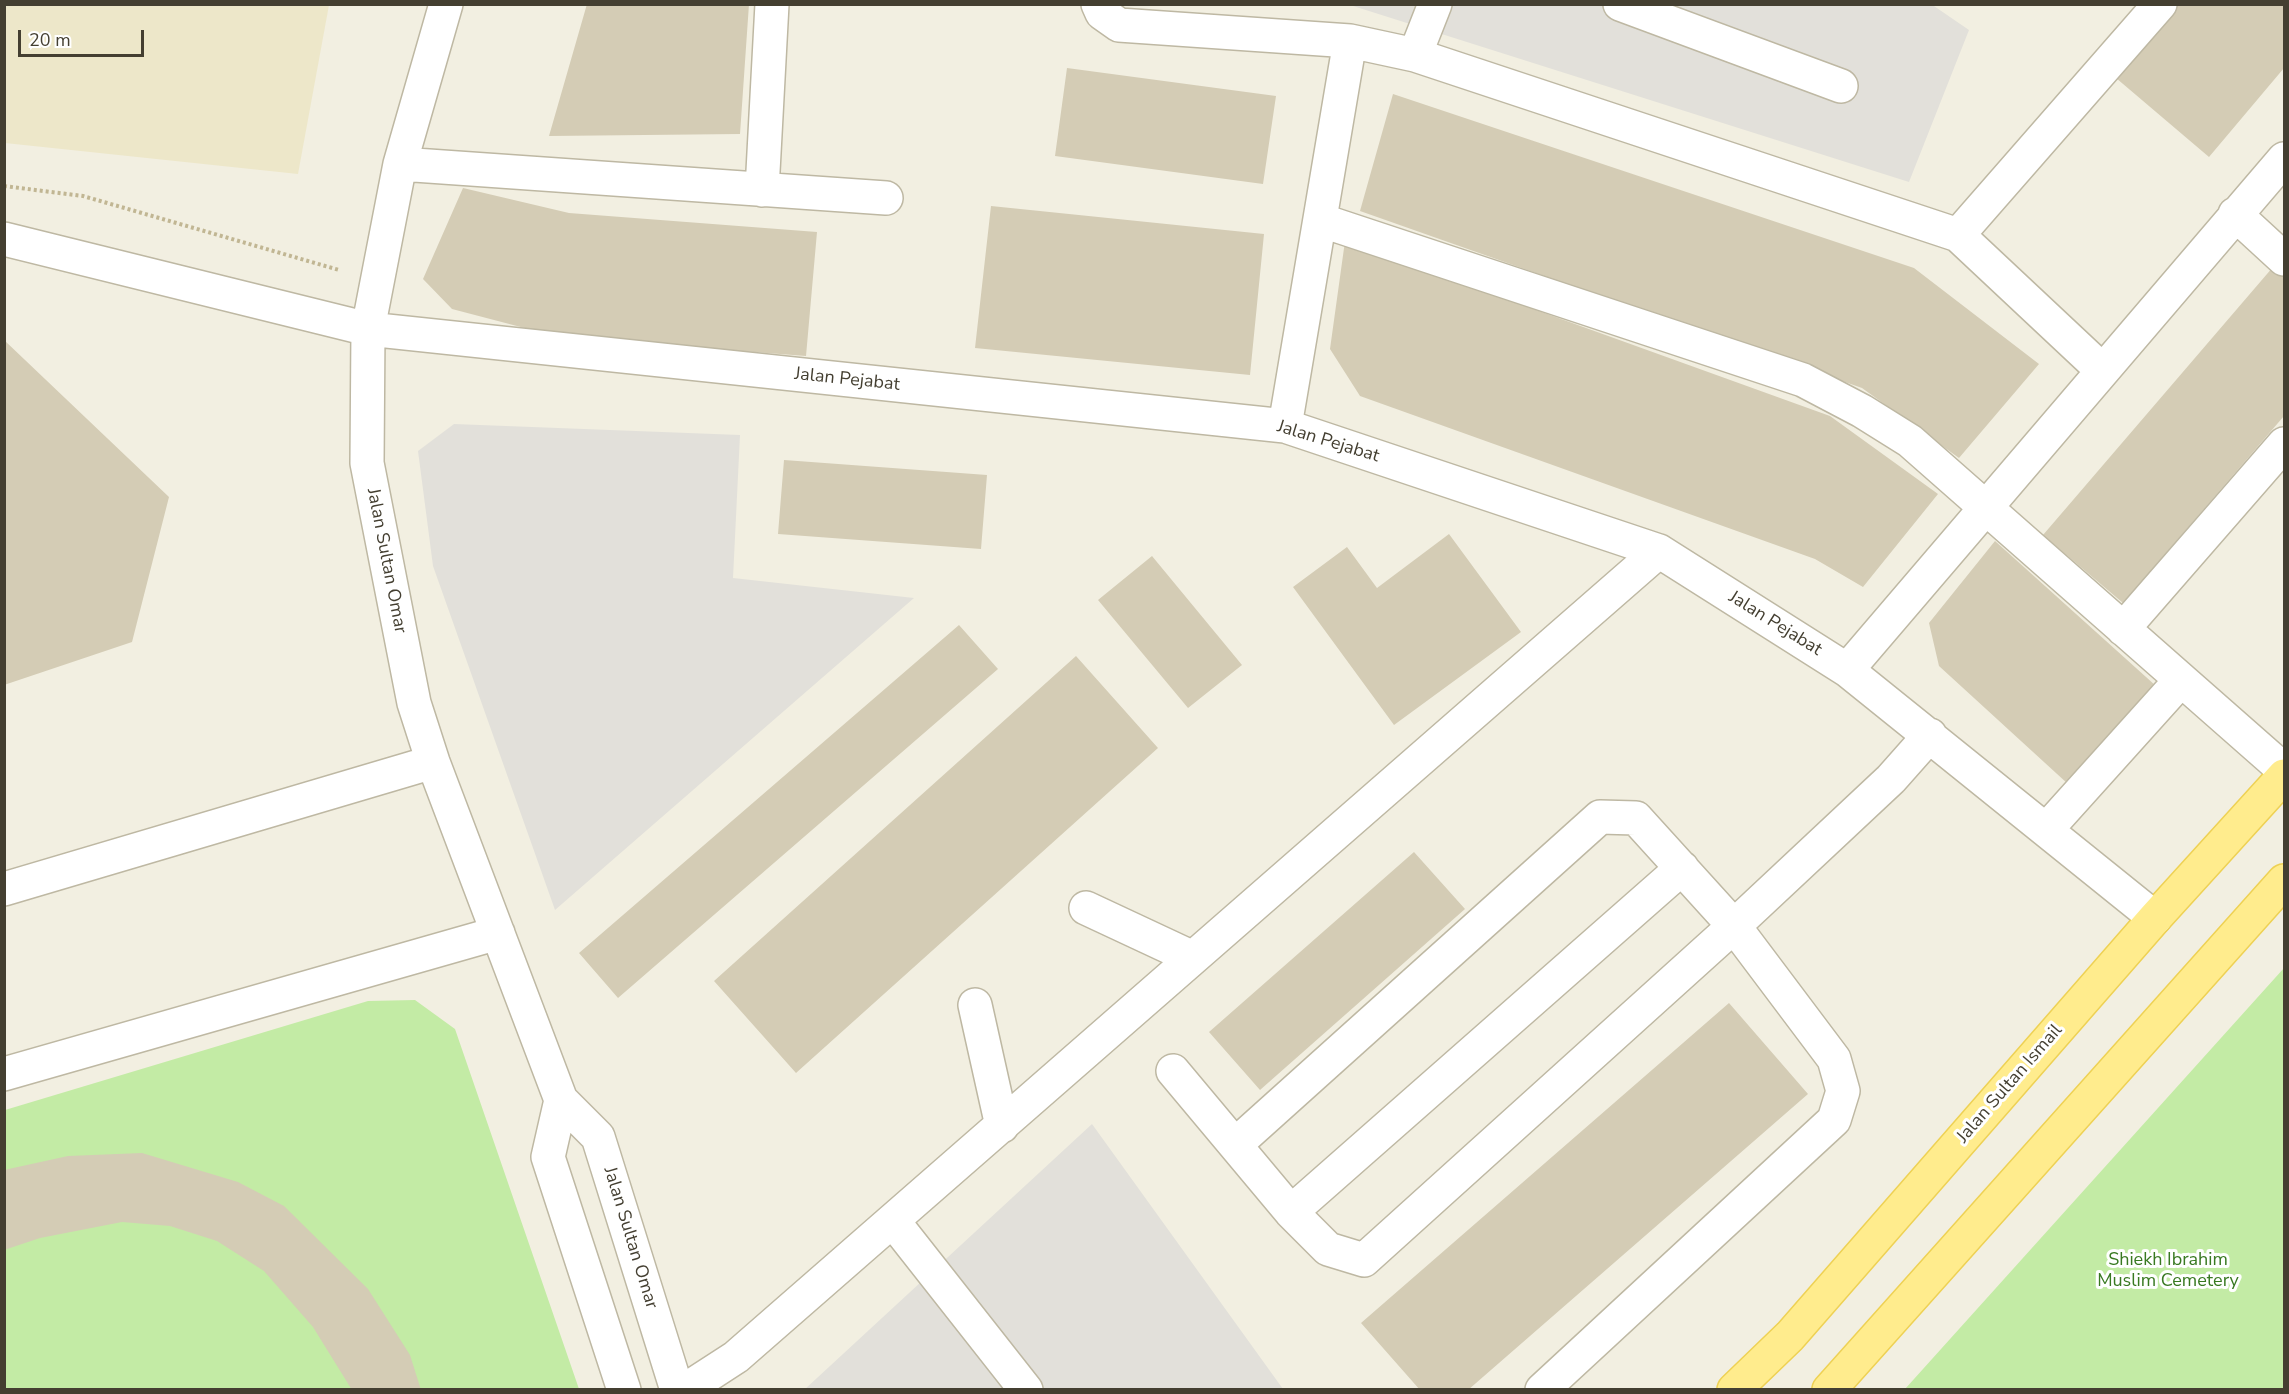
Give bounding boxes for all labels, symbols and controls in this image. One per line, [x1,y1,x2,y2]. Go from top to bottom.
scale bar [21,18,147,56]
text: 20 m [29,28,71,52]
street label: Jalan Pejabat [793,364,901,396]
street label: Jalan Pejabat [1274,416,1382,468]
street label: Jalan Sultan Omar [361,487,411,635]
street label: Jalan Pejabat [1724,587,1826,661]
street label: Jalan Sultan Ismail [1953,1020,2067,1148]
street label: Jalan Sultan Omar [598,1164,662,1312]
park label: Shiekh Ibrahim Muslim Cemetery [2097,1250,2239,1292]

